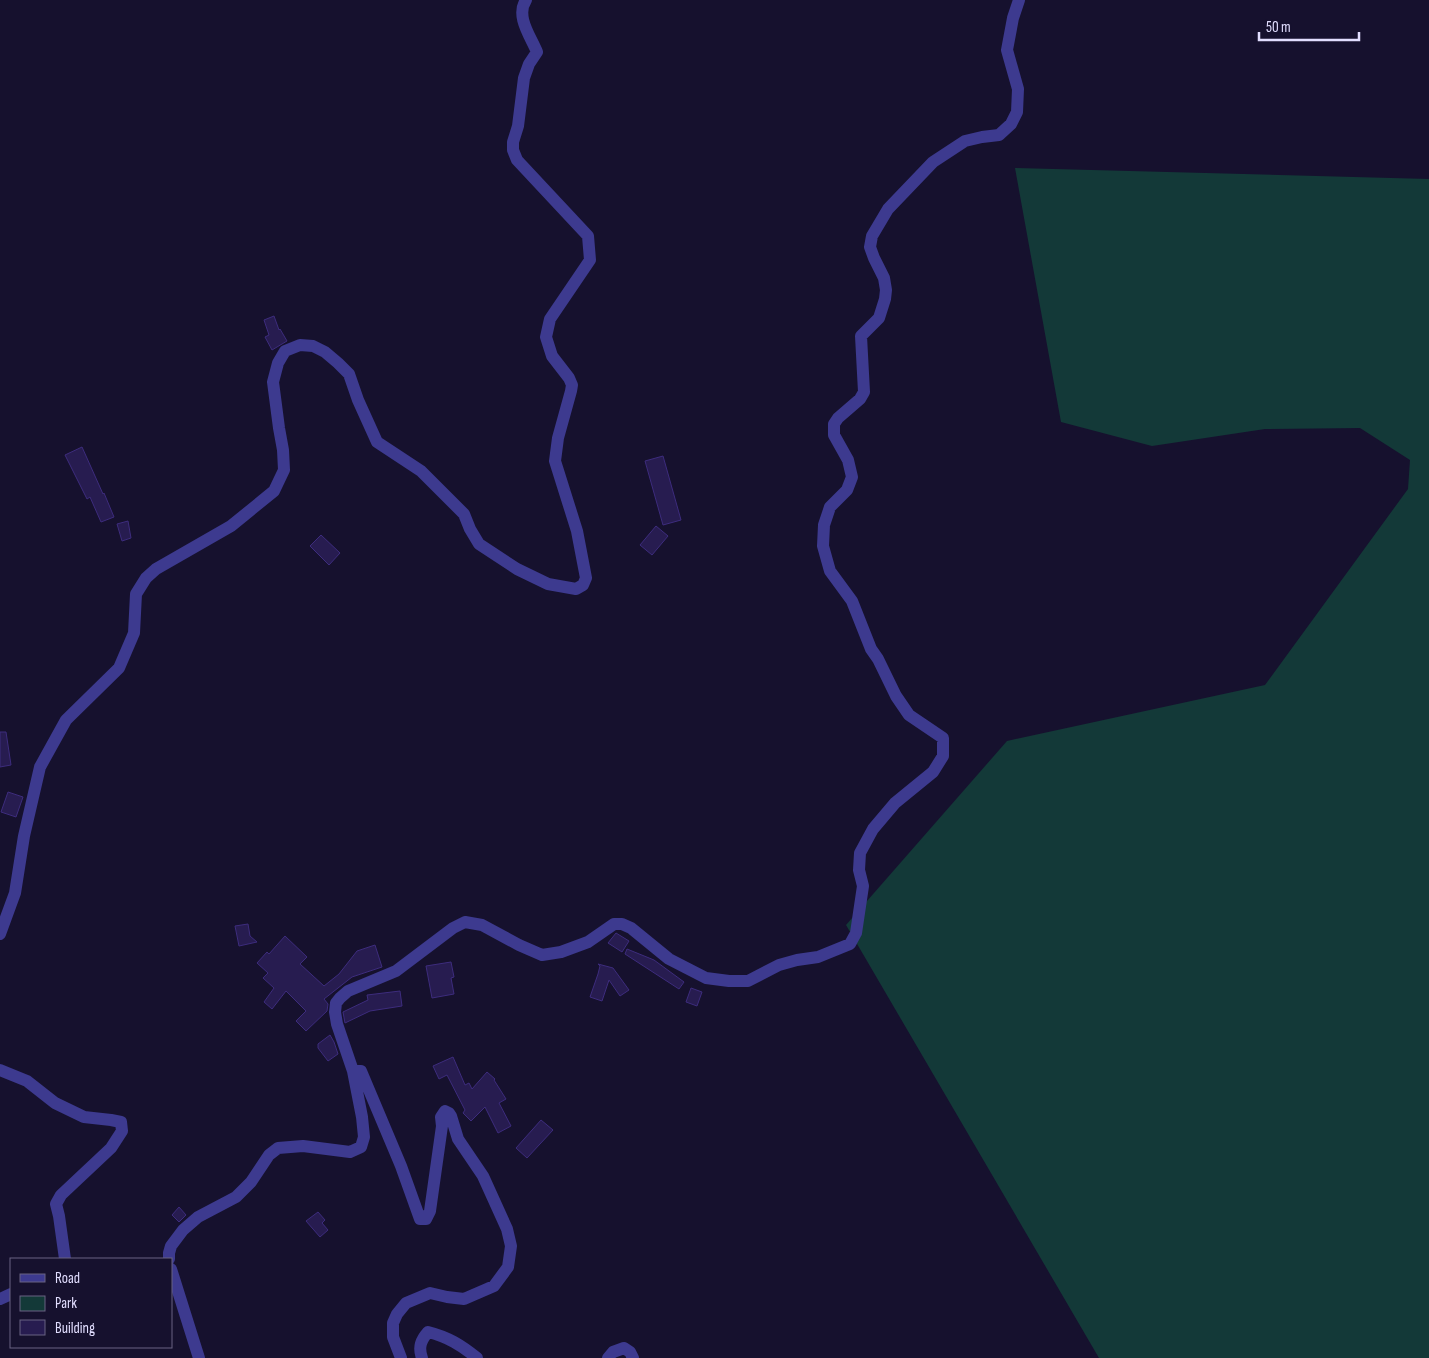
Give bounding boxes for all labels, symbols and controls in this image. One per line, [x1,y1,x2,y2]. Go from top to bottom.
scale bar [1259,10,1359,42]
text: 50 m [1266,18,1291,37]
legend [10,1258,172,1348]
text: Road [55,1269,80,1288]
text: Park [55,1294,77,1313]
text: Building [55,1319,95,1338]

